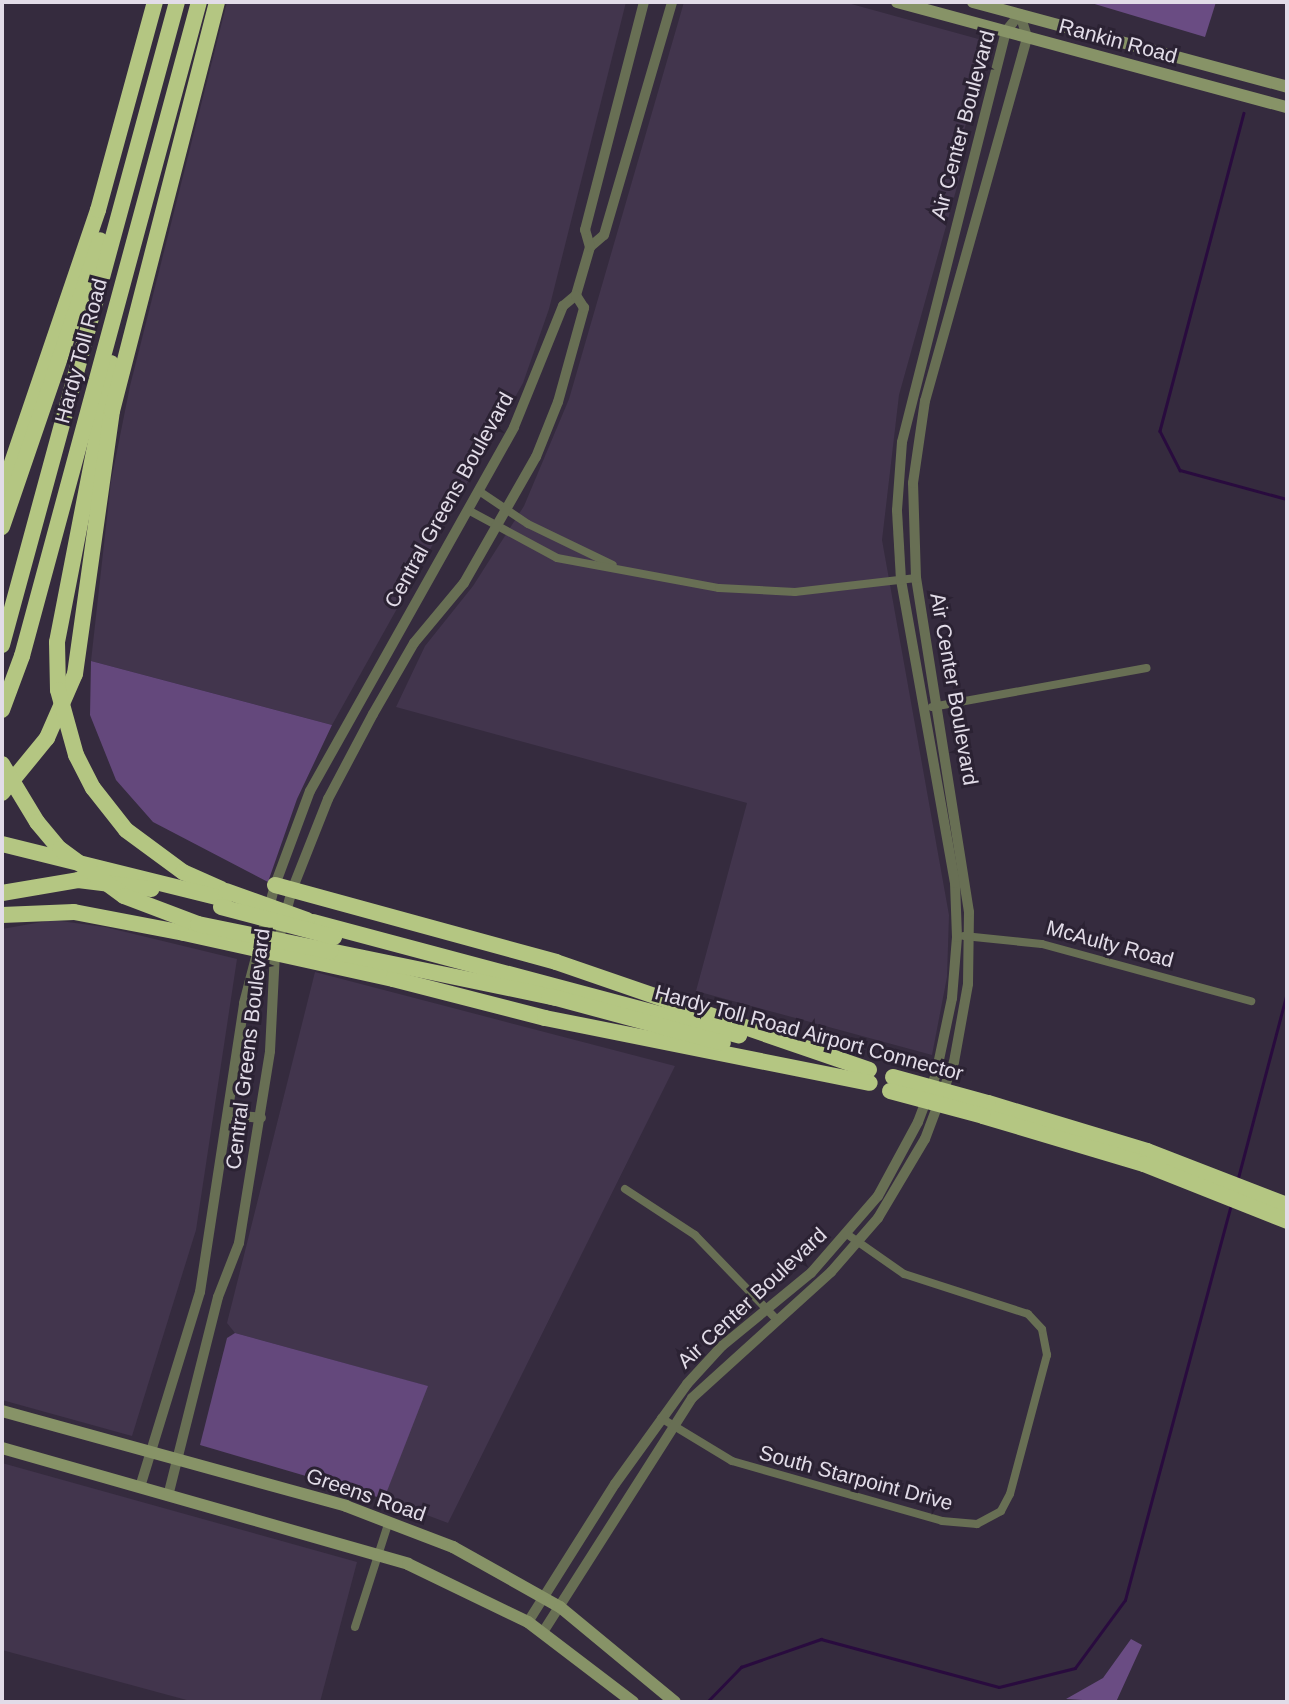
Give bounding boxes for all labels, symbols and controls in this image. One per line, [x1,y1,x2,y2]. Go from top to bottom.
street label: Rankin Road [1056,13,1180,69]
street label: Air Center Boulevard [926,28,1000,222]
street label: Hardy Toll Road [49,276,113,426]
street label: Central Greens Boulevard [379,388,519,612]
street label: Air Center Boulevard [925,591,983,787]
street label: McAulty Road [1044,915,1176,973]
street label: Central Greens Boulevard [221,927,275,1171]
street label: Hardy Toll Road Airport Connector [651,979,967,1087]
street label: Air Center Boulevard [672,1222,832,1374]
street label: South Starpoint Drive [756,1440,956,1516]
street label: Greens Road [303,1463,429,1527]

